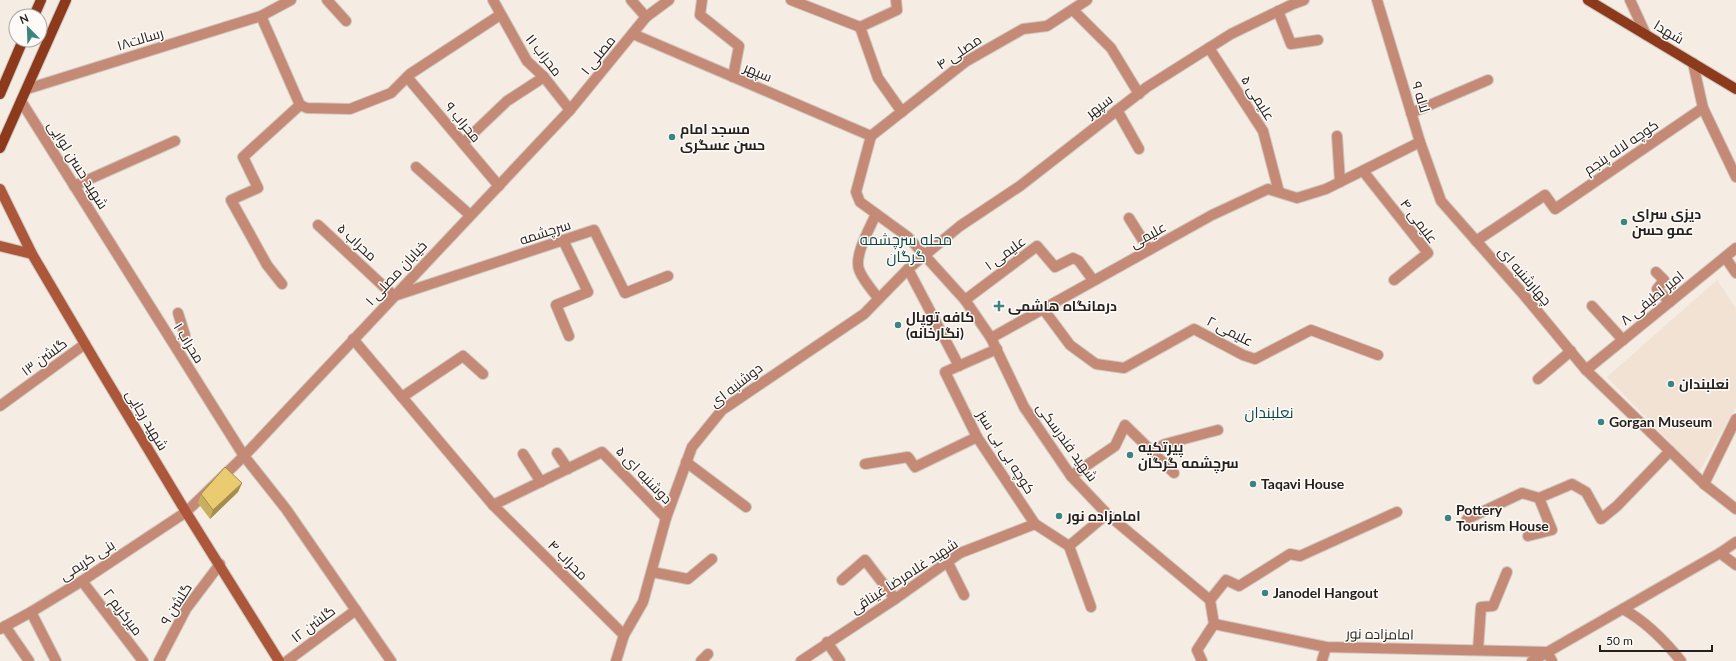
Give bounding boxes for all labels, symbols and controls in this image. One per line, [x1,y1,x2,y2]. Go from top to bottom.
north arrow [8,8,48,48]
text: N [17,11,30,26]
street label: شهدا [1651,16,1687,47]
street label: رسالت۱۸ [115,23,165,54]
street label: ۱۱ محراب [523,30,566,79]
street label: ۴ مصلی [933,30,984,73]
street label: ۱ مصلی [577,32,619,78]
street label: سپهر [740,58,775,87]
street label: ۵ علیمی [1238,72,1279,123]
street label: ۹ لاله [1409,79,1434,115]
street label: سپهر [1081,90,1117,123]
street label: ۹ محراب [442,98,485,145]
street label: کوچه لاله پنجم [1580,115,1662,179]
street label: شهید حسن لوایی [45,118,112,212]
place label: مسجد امام حسن عسگری [680,120,765,154]
marker: مسجد امام حسن عسگری [667,132,677,142]
street label: ۴ علیمی [1397,195,1442,246]
place label: دیزی سرای عمو حسن [1632,205,1701,239]
street label: سرچشمه [517,215,573,250]
marker: دیزی سرای عمو حسن [1619,217,1629,227]
street label: علیمی [1127,218,1169,251]
street label: ۵ محراب [334,219,381,264]
district label: محله سرچشمه گرگان [860,230,952,267]
street label: ۱ علیمی [981,232,1028,273]
street label: خیابان مصلی ۱ [361,237,430,309]
street label: چهارشنبه ای [1494,243,1556,310]
street label: ۸ امیر لطیفی [1617,267,1687,328]
place label: درمانگاه هاشمی [1008,297,1117,315]
marker: درمانگاه هاشمی [993,300,1005,312]
place label: کافه توپال (نگارخانه) [906,308,974,341]
street label: ۲ علیمی [1204,312,1256,349]
street label: ۱ محراب [170,319,208,366]
marker: کافه توپال (نگارخانه) [893,320,903,330]
street label: ۱۳ گلشن [17,334,70,379]
street label: دوشنبه ای [706,359,765,410]
place label: نعلبندان [1679,375,1729,392]
marker: نعلبندان [1666,379,1676,389]
street label: شهید رجایی [123,386,172,453]
street label: شهید فندرسکی [1033,399,1102,484]
district label: نعلبندان [1244,403,1294,423]
street label: کوچه بی بی سبز [972,406,1039,498]
place label: Gorgan Museum [1609,413,1712,430]
marker: Gorgan Museum [1596,417,1606,427]
place label: پیرتکیه سرچشمه گرگان [1138,438,1239,474]
street label: ۵ دوشنبه ای [613,442,676,507]
marker: پیرتکیه سرچشمه گرگان [1125,450,1135,460]
place label: Taqavi House [1261,475,1345,492]
marker: Taqavi House [1248,479,1258,489]
place label: Pottery Tourism House [1456,501,1549,534]
place label: امامزاده نور [1066,507,1141,525]
marker: امامزاده نور [1054,511,1064,521]
marker: Pottery Tourism House [1443,513,1453,523]
street label: شهید غلامرضا غیناقی [847,534,961,617]
street label: بنی کریمی [56,535,117,584]
street label: ۴ محراب [545,536,592,583]
street label: ۹ گلشن [156,580,195,628]
place label: Janodel Hangout [1273,584,1379,601]
street label: ۲ میرکریم [99,585,146,640]
marker: Janodel Hangout [1260,588,1270,598]
street label: ۱۲ گلشن [287,602,338,646]
street label: امامزاده نور [1345,624,1414,643]
scale bar [1600,627,1712,653]
text: 50 m [1606,633,1633,648]

